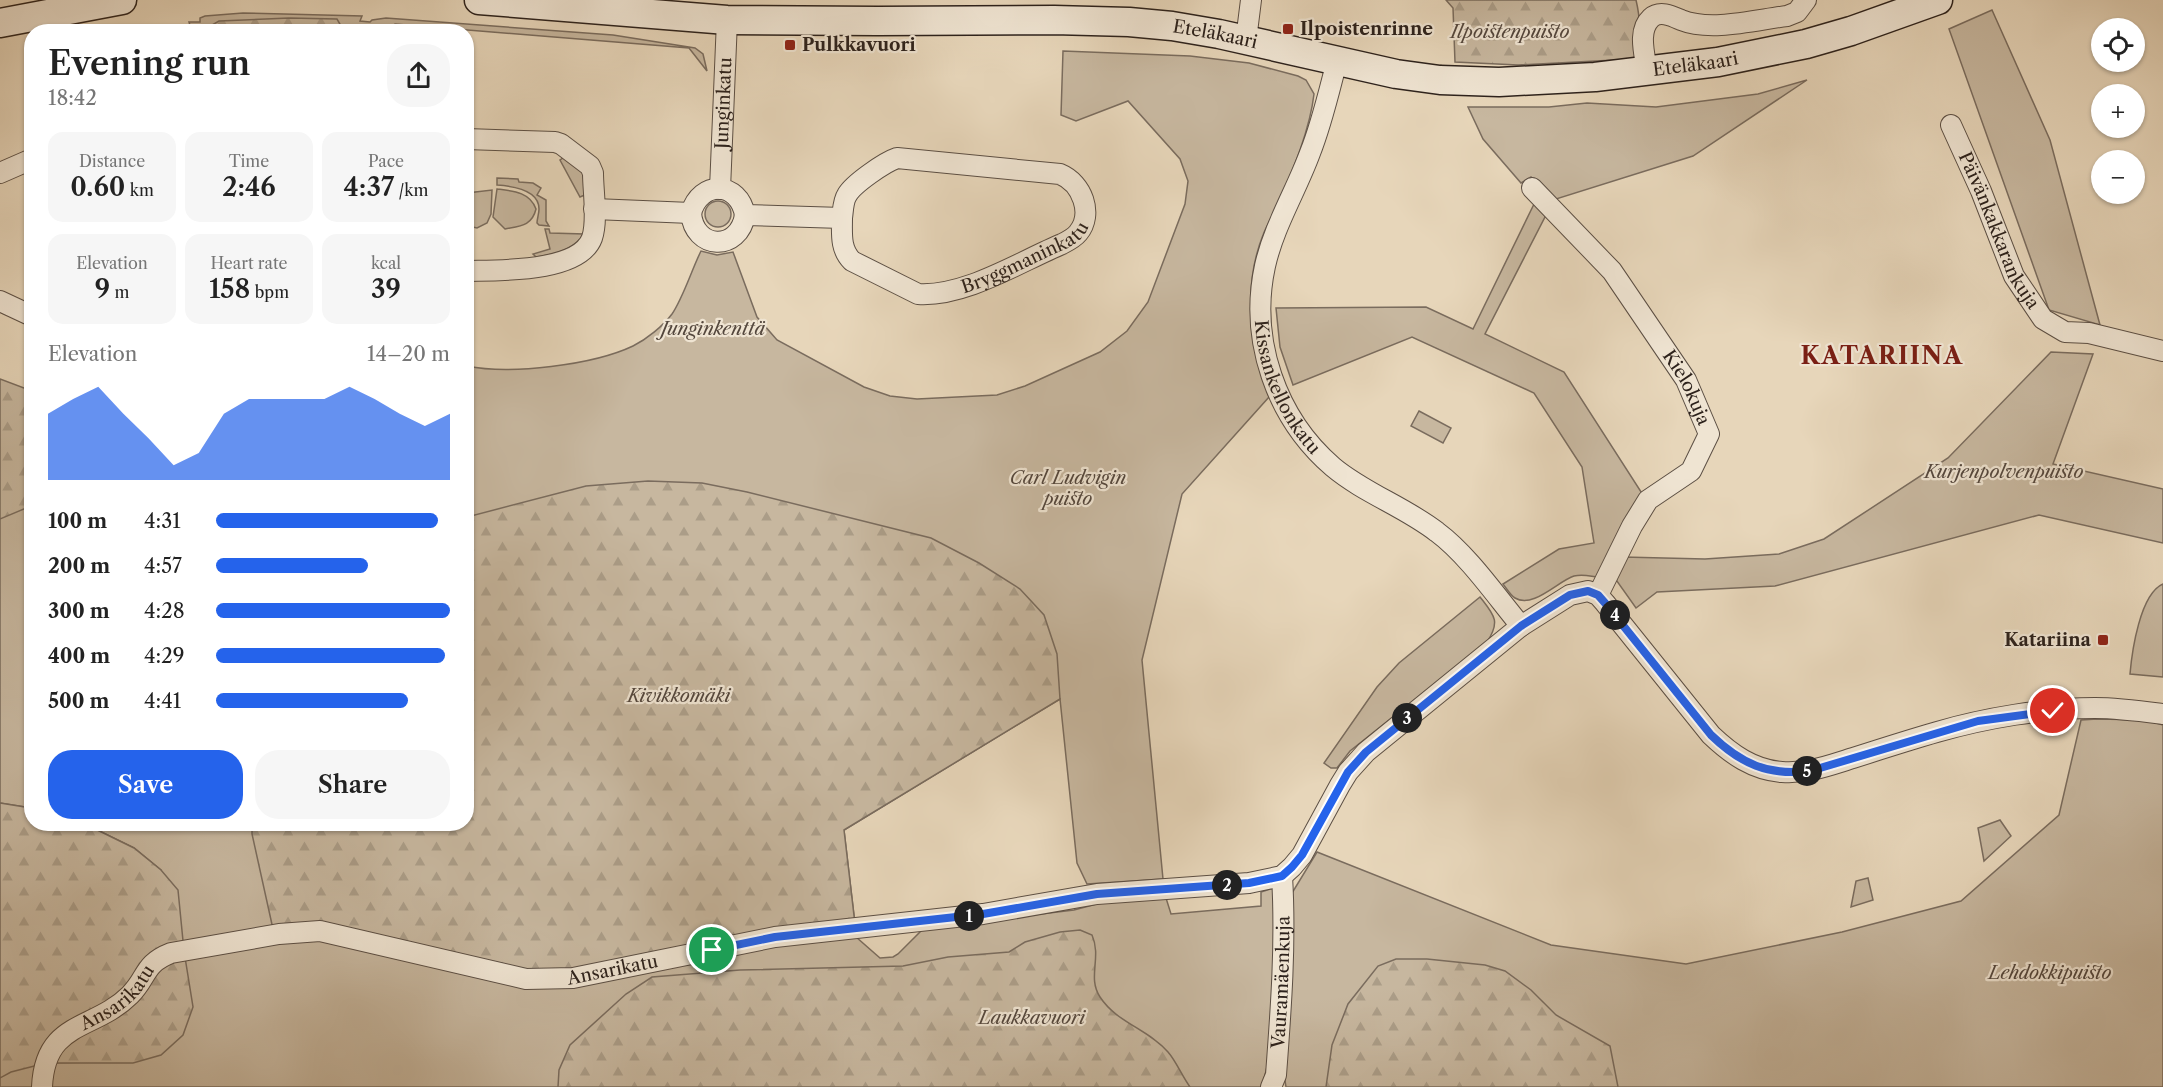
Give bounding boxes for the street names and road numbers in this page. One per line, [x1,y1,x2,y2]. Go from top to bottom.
street label: Eteläkaari [1171,15,1260,53]
street label: Eteläkaari [1652,47,1741,81]
street label: Junginkatu [711,57,736,152]
street label: Päivänkakkarankuja [1954,149,2044,314]
street label: Bryggmaninkatu [958,218,1094,298]
street label: Kissankellonkatu [1250,319,1325,459]
street label: Kielokuja [1658,346,1715,429]
street label: Vauramäenkuja [1267,915,1294,1050]
street label: Ansarikatu [564,950,660,990]
street label: Ansarikatu [76,961,159,1035]

